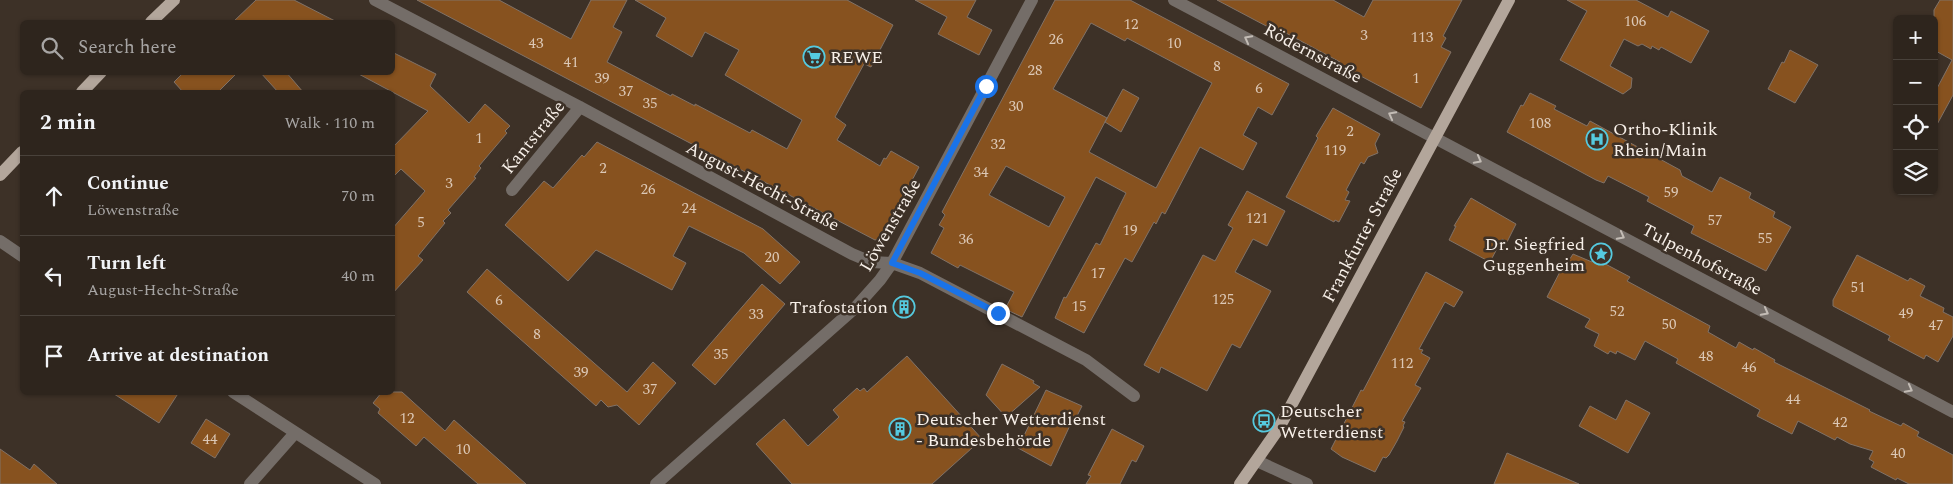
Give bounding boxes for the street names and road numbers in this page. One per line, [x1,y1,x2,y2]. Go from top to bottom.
street label: Rödernstraße [1259,16,1367,91]
street label: Kantstraße [495,95,572,180]
street label: August-Hecht-Straße [681,134,844,238]
street label: Frankfurter Straße [1316,163,1409,307]
street label: Löwenstraße [853,174,928,277]
street label: Tulpenhofstraße [1637,216,1767,303]

